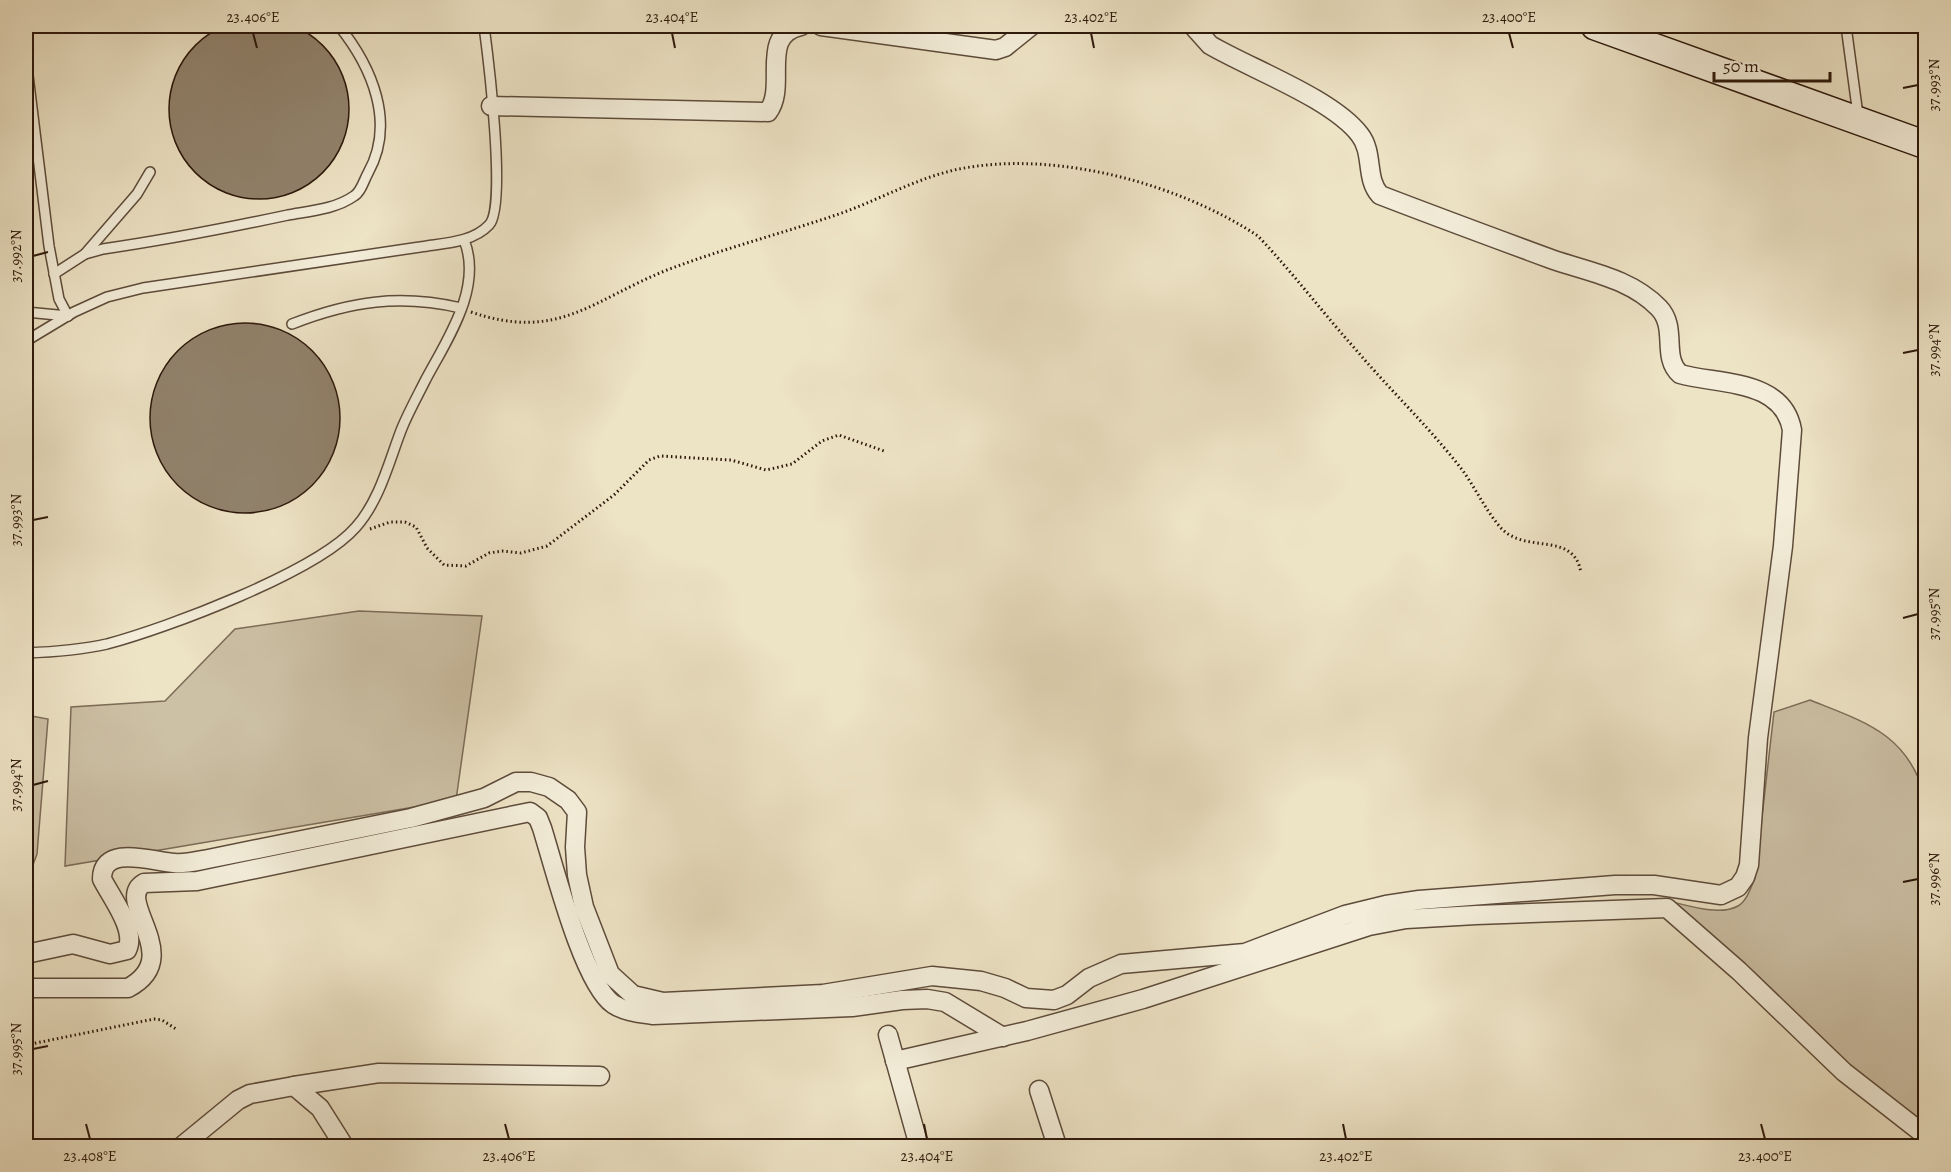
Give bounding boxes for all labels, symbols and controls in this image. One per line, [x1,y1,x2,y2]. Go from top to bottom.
text: 23.406°E [226,7,280,27]
text: 23.404°E [646,7,698,27]
text: 23.402°E [1064,7,1118,27]
text: 23.400°E [1482,7,1536,27]
scale bar [1714,45,1830,83]
text: 50 m [1723,54,1759,78]
text: 37.993°N [1924,59,1944,111]
text: 37.992°N [6,229,26,283]
text: 37.994°N [1924,323,1944,376]
text: 37.993°N [6,494,26,546]
text: 37.995°N [1924,588,1944,640]
text: 37.994°N [6,758,26,811]
text: 37.996°N [1924,852,1944,906]
text: 37.995°N [6,1023,26,1075]
text: 23.408°E [63,1146,117,1166]
text: 23.406°E [482,1146,536,1166]
text: 23.404°E [901,1146,953,1166]
text: 23.402°E [1319,1146,1373,1166]
text: 23.400°E [1738,1146,1792,1166]

